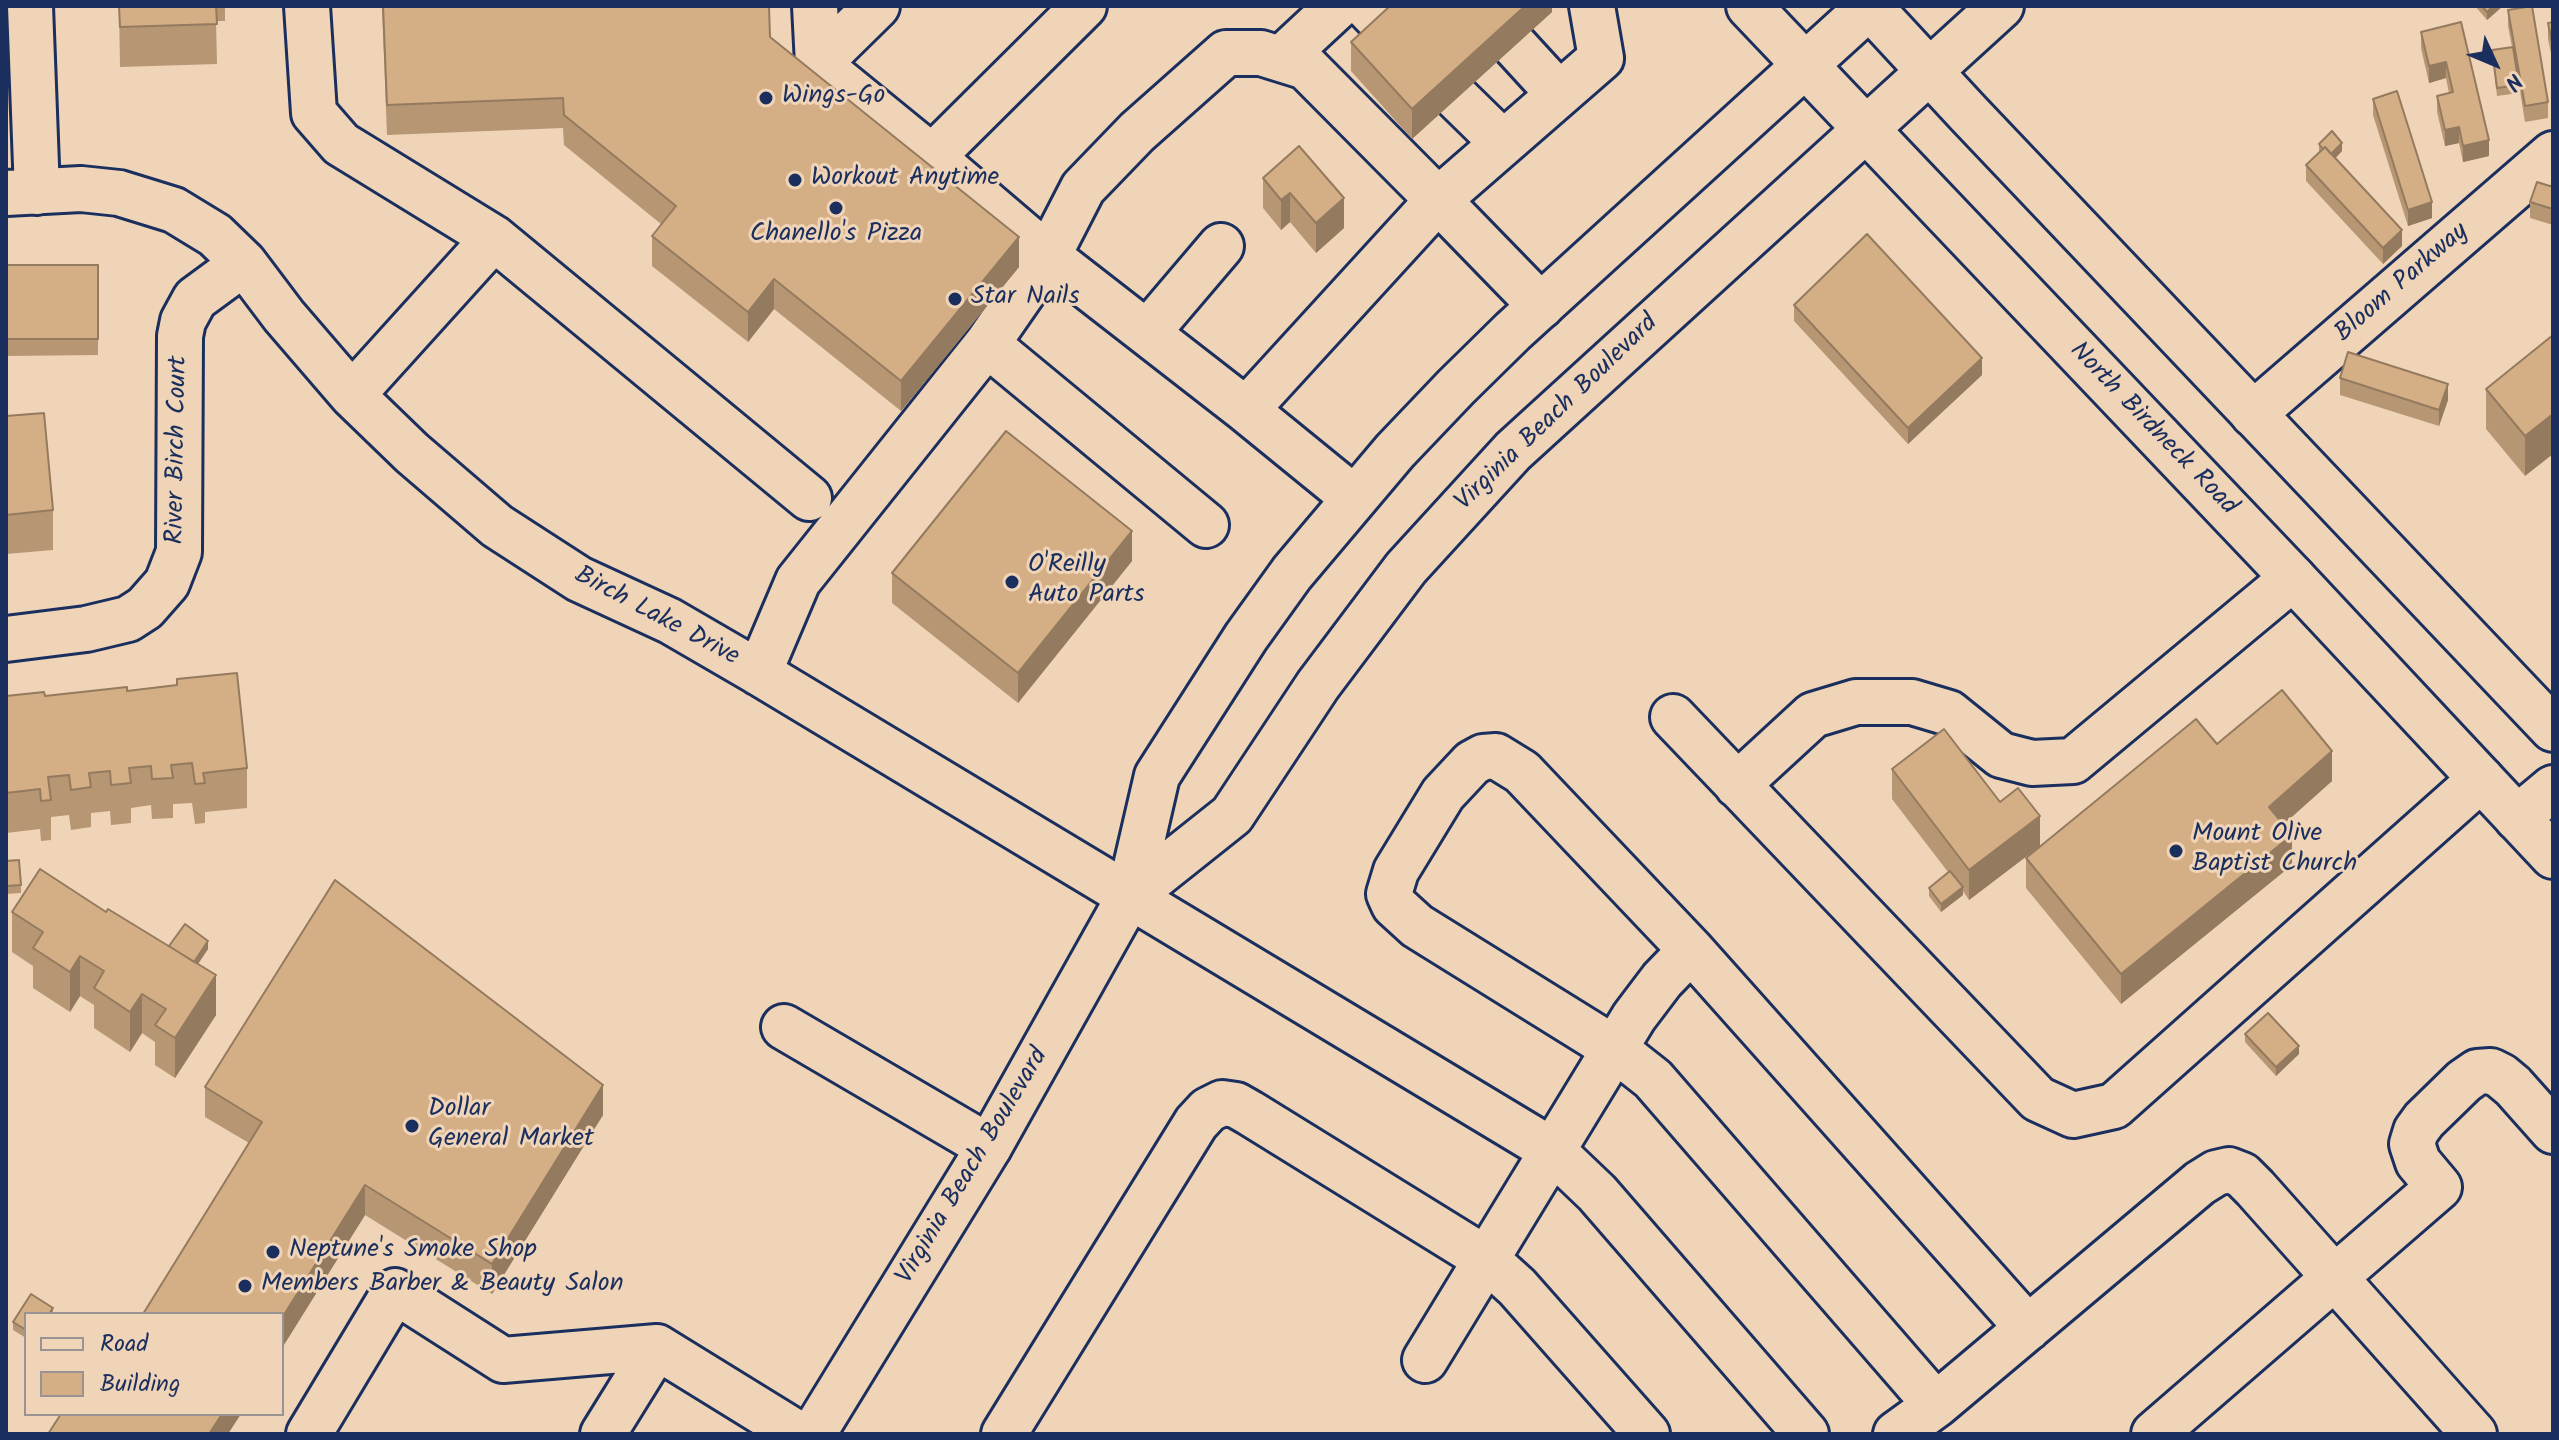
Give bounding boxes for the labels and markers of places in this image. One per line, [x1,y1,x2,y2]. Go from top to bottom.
place label: Wings-Go [782,82,885,114]
marker: Wings-Go [757,89,775,107]
place label: Workout Anytime [811,164,999,196]
marker: Workout Anytime [786,171,804,189]
marker: Chanello's Pizza [827,199,845,217]
place label: Chanello's Pizza [750,220,922,252]
place label: Star Nails [971,283,1080,315]
marker: Star Nails [946,290,964,308]
place label: O'Reilly Auto Parts [1028,551,1145,612]
marker: O'Reilly Auto Parts [1003,573,1021,591]
place label: Mount Olive Baptist Church [2192,820,2357,882]
marker: Mount Olive Baptist Church [2167,842,2185,860]
place label: Dollar General Market [428,1095,594,1156]
marker: Dollar General Market [403,1117,421,1135]
place label: Neptune's Smoke Shop [289,1236,537,1268]
marker: Neptune's Smoke Shop [264,1243,282,1261]
place label: Members Barber & Beauty Salon [261,1270,623,1302]
marker: Members Barber & Beauty Salon [236,1277,254,1295]

